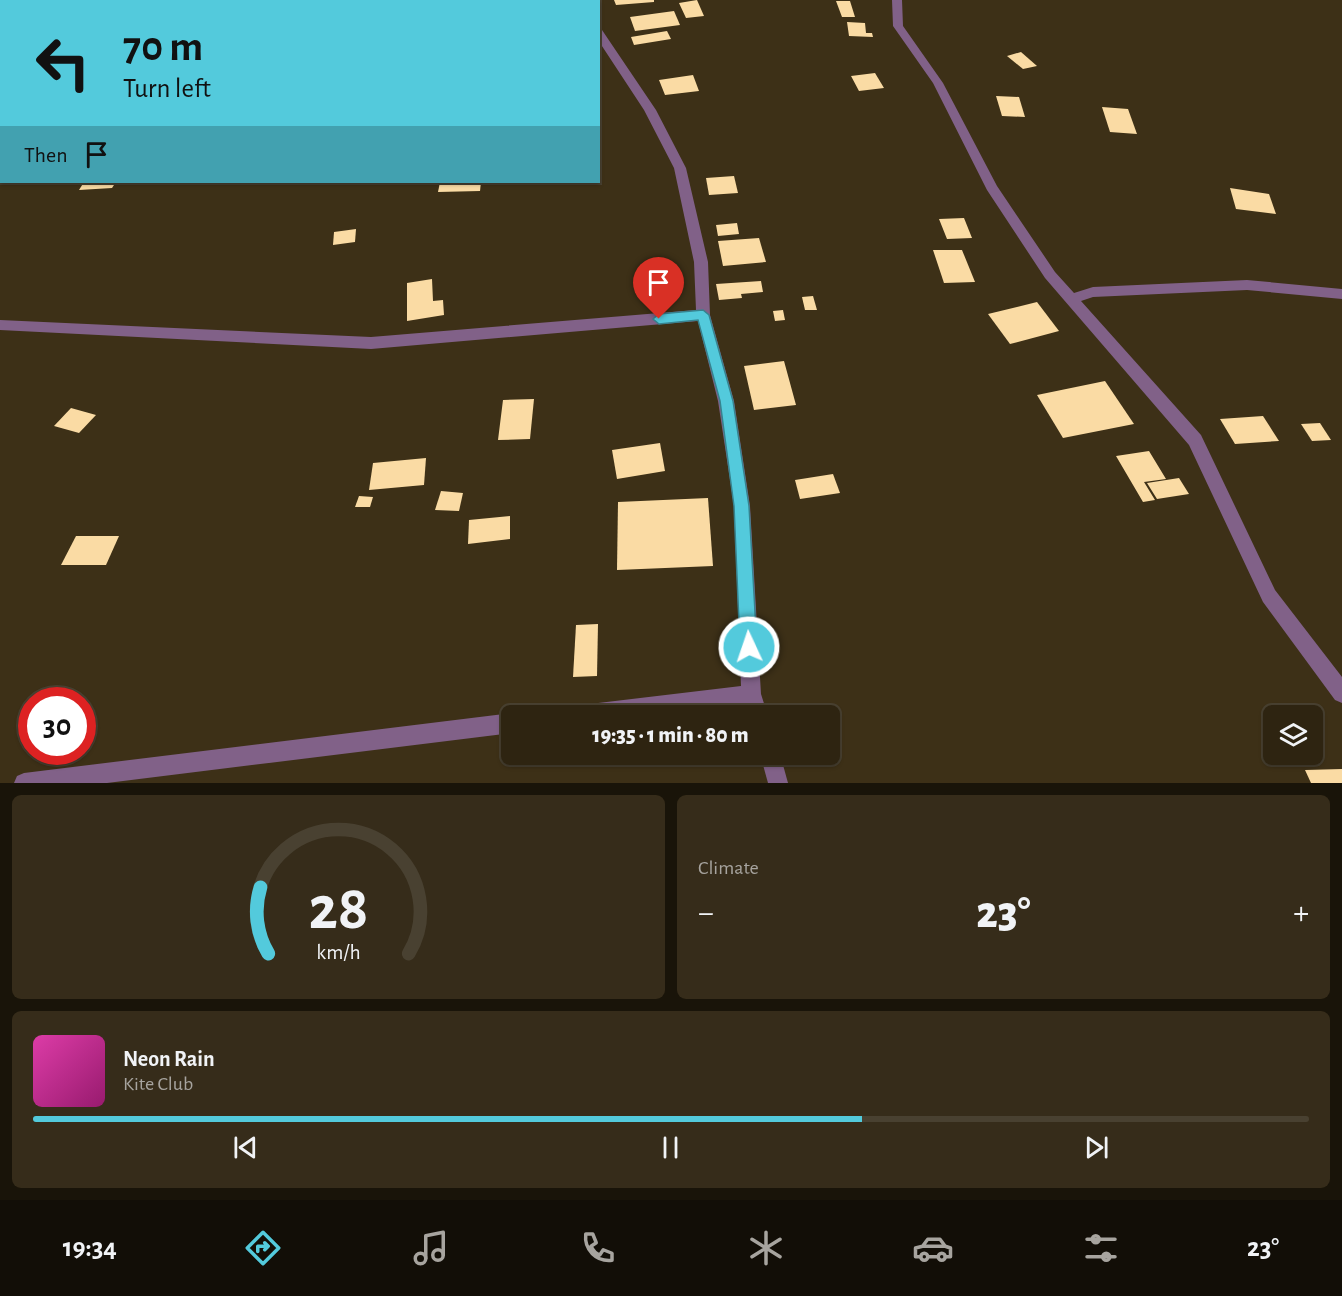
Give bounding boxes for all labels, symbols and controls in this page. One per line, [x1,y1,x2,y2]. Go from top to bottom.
icon: left [24,24,102,102]
text: 70 m [123,26,203,68]
text: Turn left [123,75,211,102]
icon: arrive [80,138,113,171]
text: Then [24,144,68,166]
pin [633,257,684,319]
icon: arrive [642,266,675,299]
position arrow [717,615,781,679]
speed limit sign: 30 [18,687,96,765]
map controls [1263,705,1323,765]
button: layers [1263,705,1323,765]
text: 19:35 · 1 min · 80 m [592,724,749,746]
text: Climate [698,858,759,878]
text: 28 [308,878,369,940]
text: 23° [976,891,1031,936]
text: − [698,897,714,930]
text: + [1293,897,1309,930]
text: km/h [316,942,361,963]
text: Neon Rain [123,1048,215,1070]
text: Kite Club [123,1074,193,1094]
icon: previous [229,1131,262,1164]
icon: pause [654,1131,687,1164]
icon: next [1080,1131,1113,1164]
icon: directions [242,1227,284,1269]
icon: music [410,1227,452,1269]
icon: phone [577,1227,619,1269]
icon: climate [745,1227,787,1269]
icon: car [912,1227,954,1269]
icon: filters [1080,1227,1122,1269]
text: 19:34 [63,1234,117,1261]
text: 23° [1247,1234,1279,1261]

